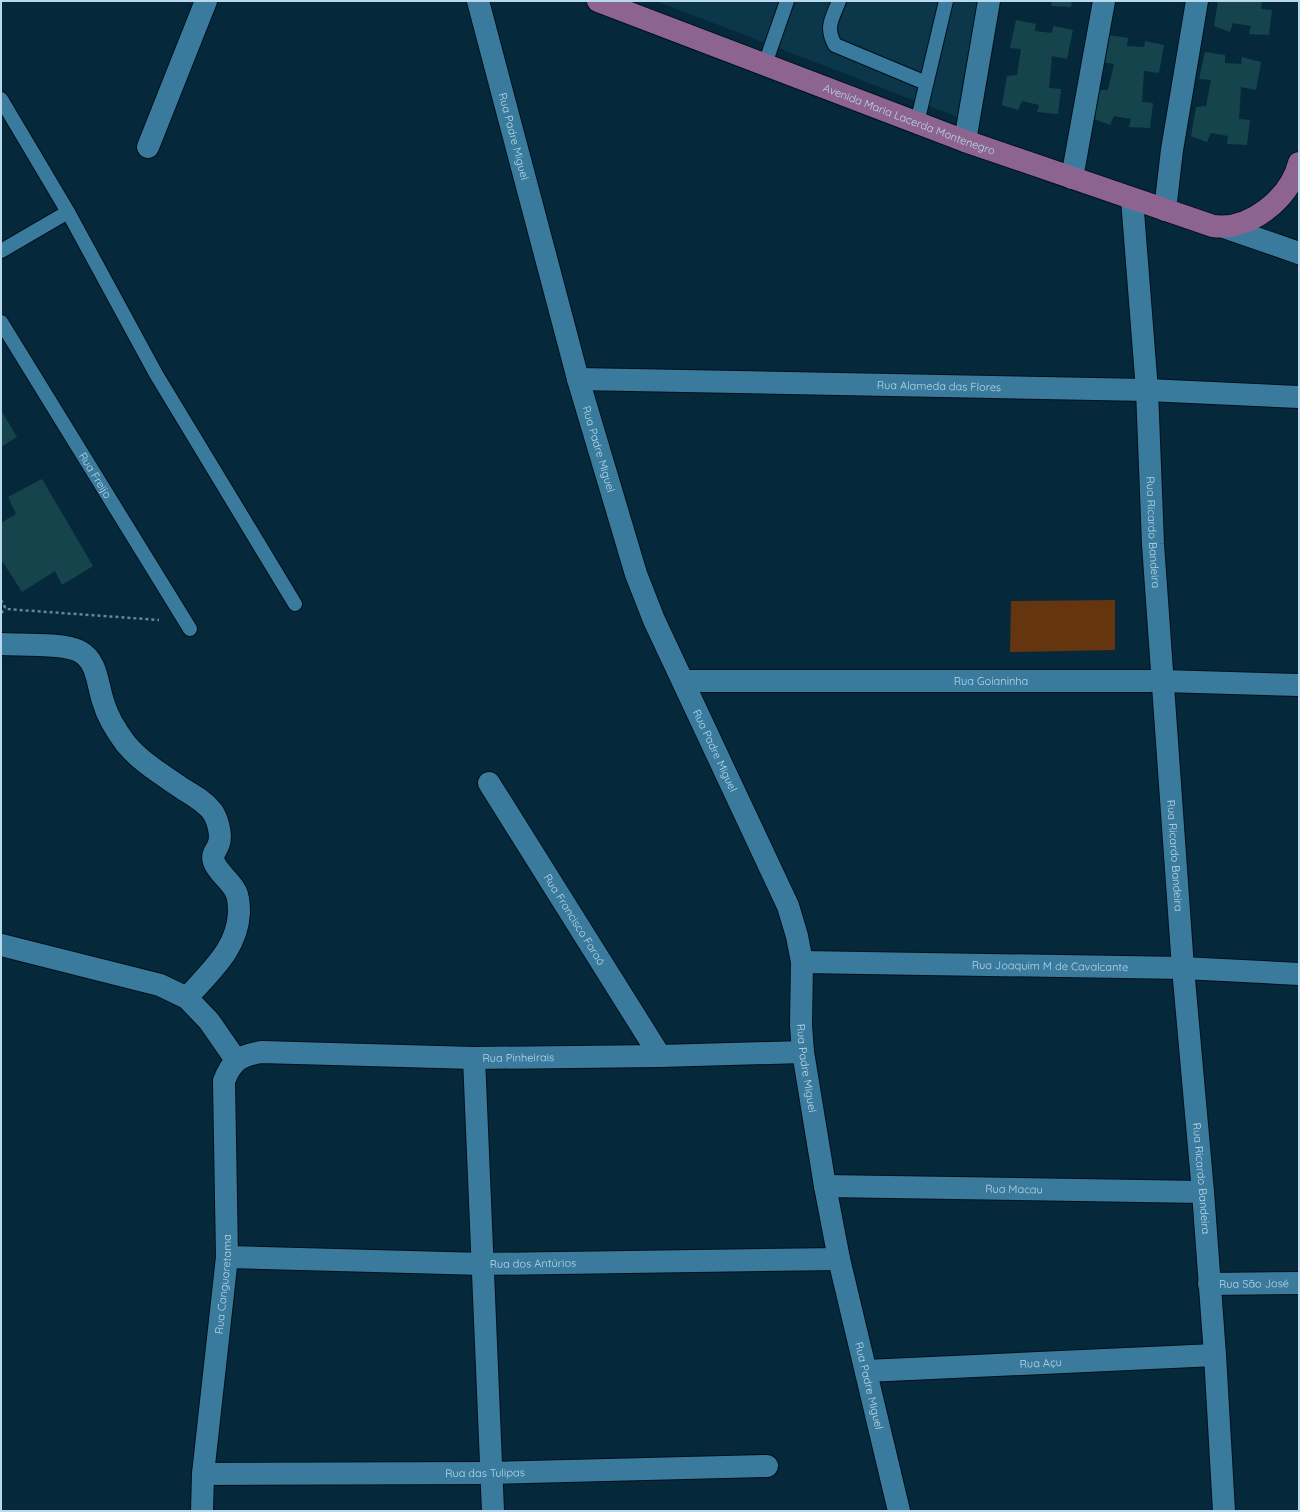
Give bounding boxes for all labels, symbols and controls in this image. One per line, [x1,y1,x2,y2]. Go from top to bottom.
street label: Avenida Maria Lacerda Montenegro [821,81,998,158]
street label: Rua Padre Miguel [496,91,532,181]
street label: Rua Alameda das Flores [877,378,1001,394]
street label: Rua Padre Miguel [579,404,618,494]
street label: Rua Freijo [76,450,115,501]
street label: Rua Ricardo Bandeira [1143,476,1163,589]
street label: Rua Goianinha [954,674,1028,688]
street label: Rua Padre Miguel [690,707,741,794]
street label: Rua Ricardo Bandeira [1164,799,1186,912]
street label: Rua Francisco Faraó [541,871,609,968]
street label: Rua Joaquim M de Cavalcante [972,958,1128,974]
street label: Rua Padre Miguel [794,1023,820,1114]
street label: Rua Pinheirais [482,1050,554,1065]
street label: Rua Ricardo Bandeira [1190,1122,1213,1235]
street label: Rua Macau [985,1182,1043,1196]
street label: Rua Canguaretama [212,1234,234,1335]
street label: Rua dos Antúrios [489,1256,576,1271]
street label: Rua São José [1219,1276,1289,1291]
street label: Rua Padre Miguel [852,1341,886,1431]
street label: Rua Açu [1019,1355,1062,1371]
street label: Rua das Tulipas [445,1465,525,1480]

